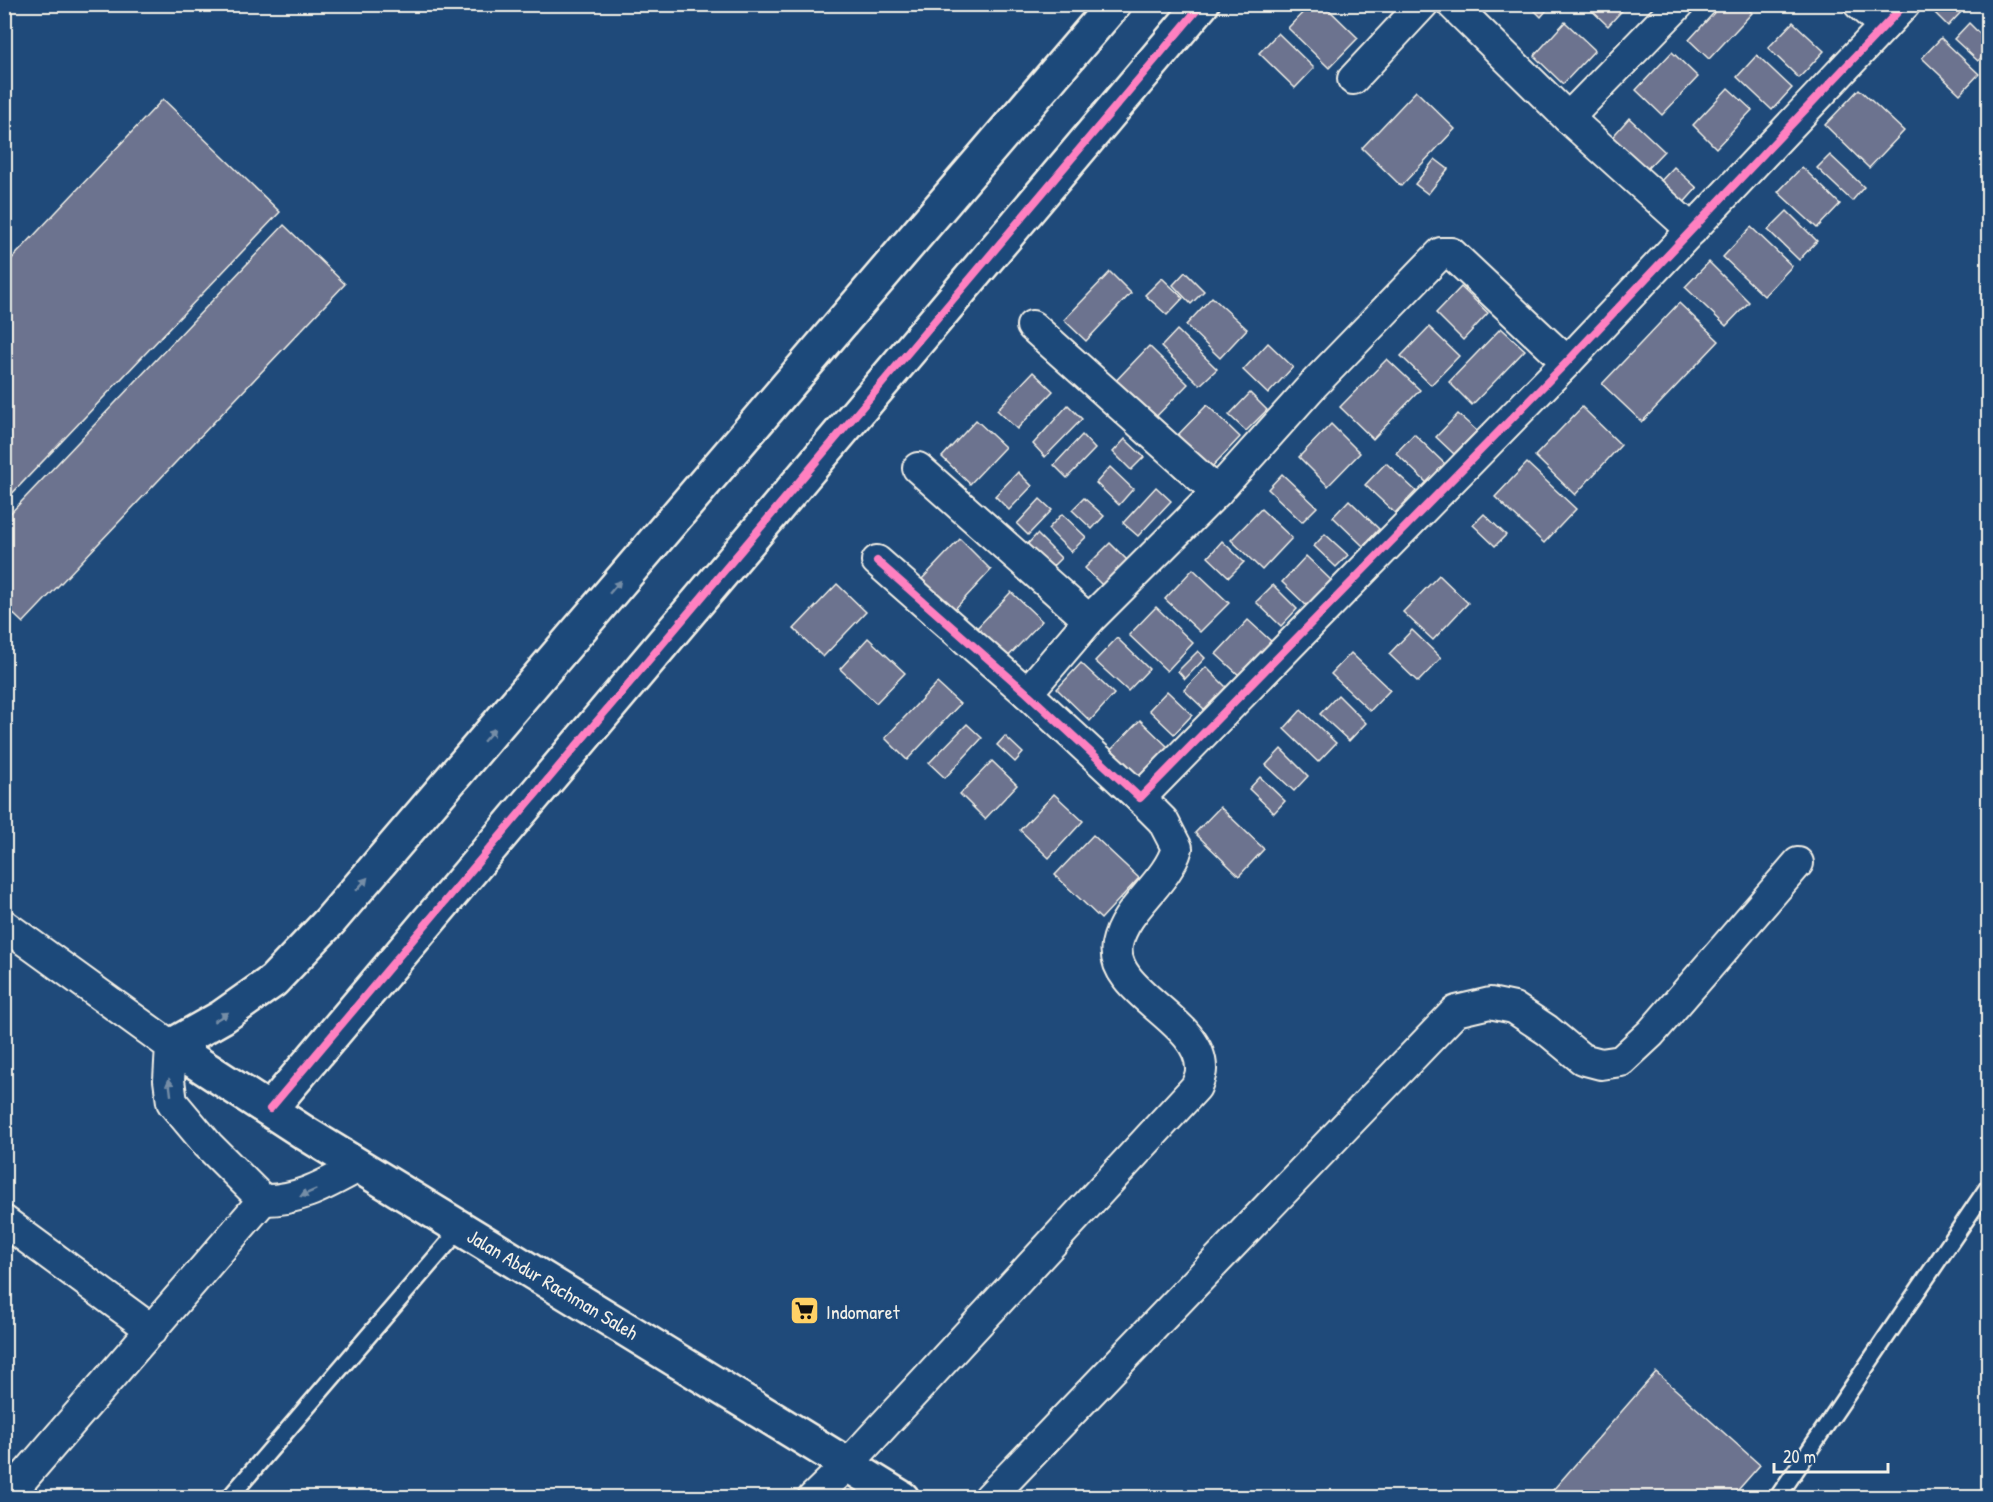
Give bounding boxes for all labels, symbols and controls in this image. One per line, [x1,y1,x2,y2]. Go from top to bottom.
one-way arrow [609,579,622,595]
one-way arrow [482,727,495,743]
one-way arrow [355,877,368,892]
one-way arrow [213,1011,229,1022]
one-way arrow [166,1078,175,1097]
one-way arrow [299,1188,316,1197]
street label: Jalan Abdur Rachman Saleh [462,1222,644,1346]
supermarket icon: Indomaret [789,1295,821,1327]
place label: Indomaret [826,1298,901,1325]
scale bar [1774,1436,1888,1474]
text: 20 m [1783,1444,1816,1469]

